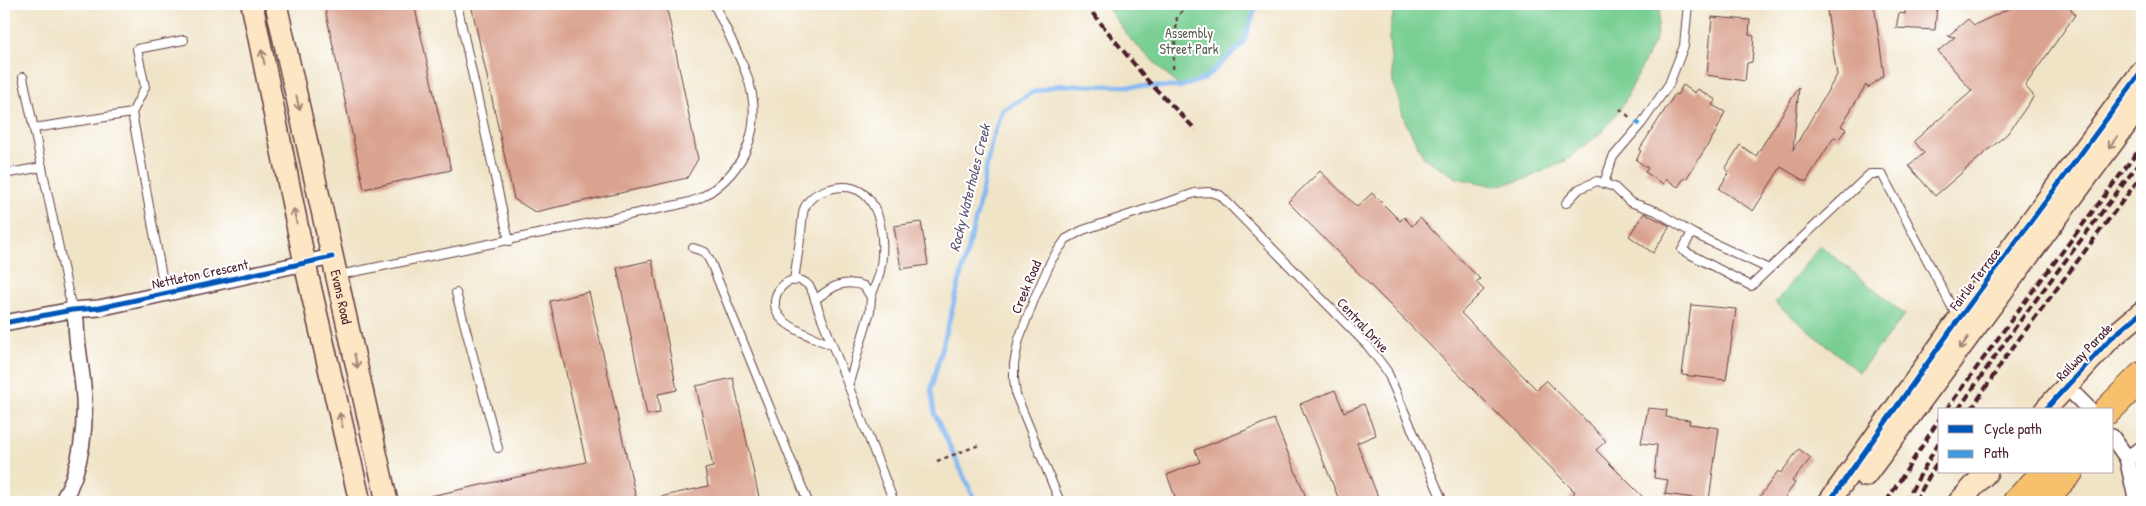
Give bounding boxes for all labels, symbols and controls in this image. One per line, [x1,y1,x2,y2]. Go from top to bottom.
park label: Assembly Street Park [1159,23,1219,58]
one-way arrow [258,49,267,65]
one-way arrow [294,94,303,110]
water label: Rocky Waterholes Creek [944,120,996,254]
one-way arrow [2108,135,2118,149]
one-way arrow [290,208,300,224]
street label: Fairlie Terrace [1944,243,2005,315]
street label: Nettleton Crescent [150,254,250,293]
street label: Creek Road [1006,257,1045,316]
street label: Evans Road [326,268,357,326]
street label: Central Drive [1333,293,1394,357]
street label: Railway Parade [2051,318,2117,386]
one-way arrow [1959,336,1969,350]
one-way arrow [352,352,361,368]
legend [1938,408,2114,474]
one-way arrow [336,412,345,428]
text: Cycle path [1984,418,2042,439]
text: Path [1984,442,2009,463]

